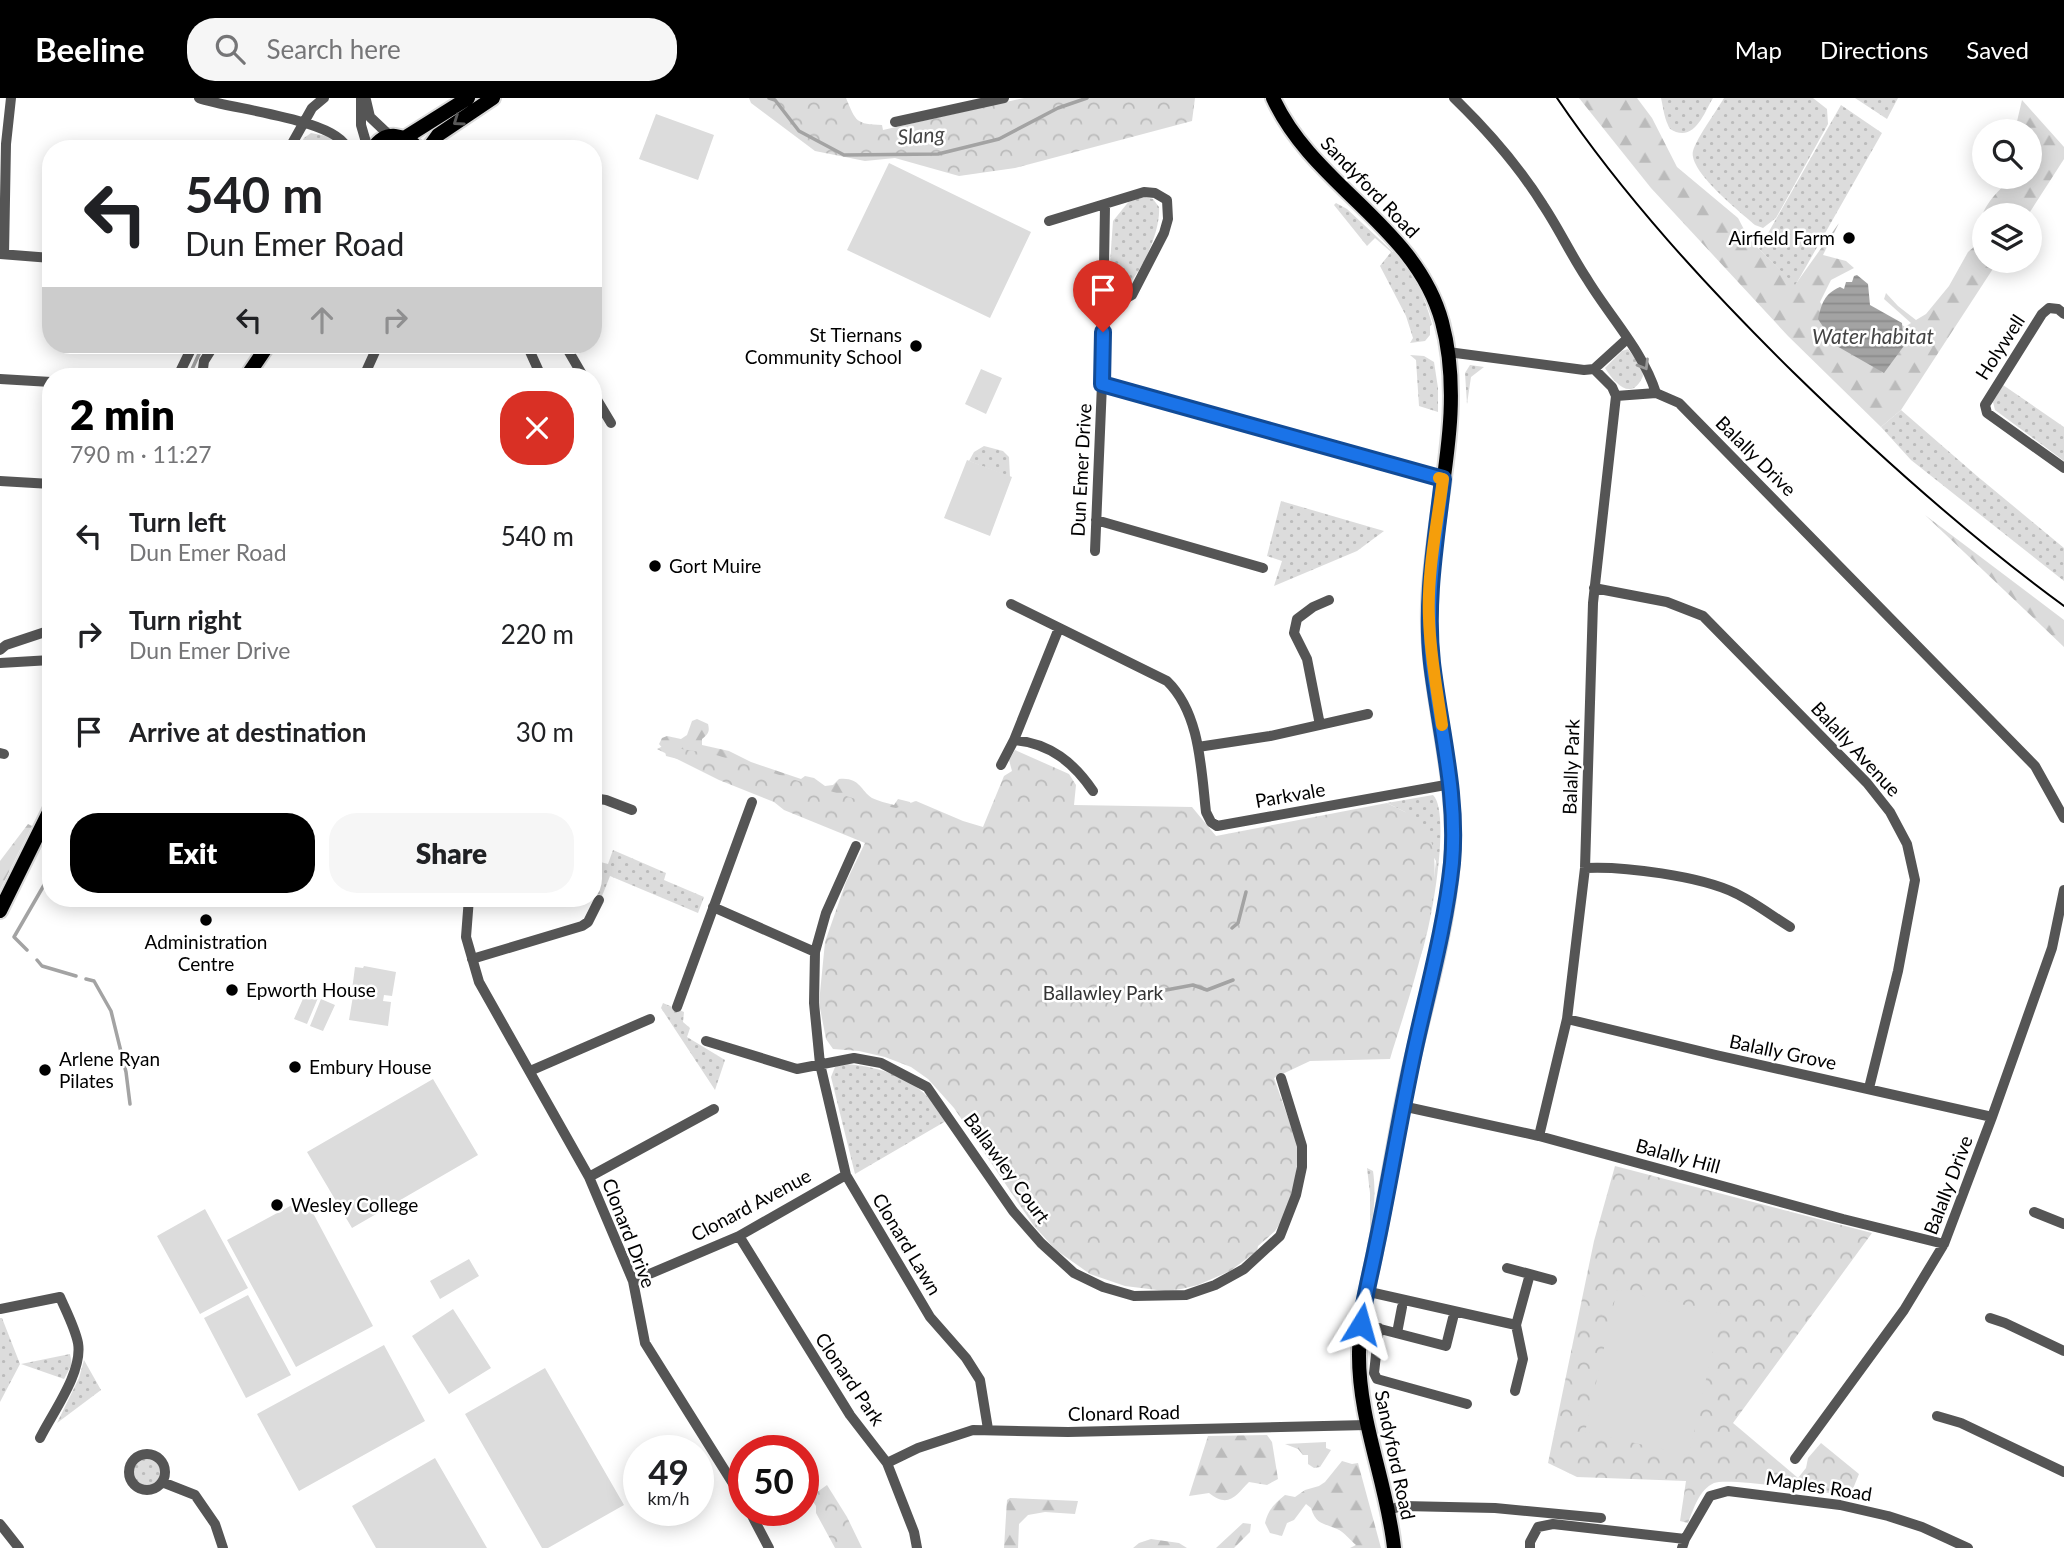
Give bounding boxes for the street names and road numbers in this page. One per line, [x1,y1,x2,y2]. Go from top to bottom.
street label: Sandyford Road [1316,131,1424,242]
street label: Holywell [1970,310,2029,384]
street label: Dun Emer Drive [1066,403,1095,537]
street label: Balally Drive [1711,411,1801,501]
street label: Balally Avenue [1807,697,1906,801]
street label: Balally Park [1557,718,1584,815]
street label: Parkvale [1253,777,1327,812]
street label: Balally Grove [1727,1029,1839,1074]
street label: Ballawley Court [960,1108,1055,1228]
street label: Balally Drive [1918,1132,1977,1237]
street label: Balally Hill [1633,1133,1723,1178]
street label: Clonard Avenue [687,1163,815,1246]
street label: Clonard Drive [598,1175,661,1291]
street label: Clonard Lawn [868,1189,947,1299]
street label: Clonard Park [811,1328,890,1430]
street label: Sandyford Road [1371,1388,1420,1522]
street label: Clonard Road [1068,1400,1180,1425]
street label: Maples Road [1764,1466,1874,1505]

